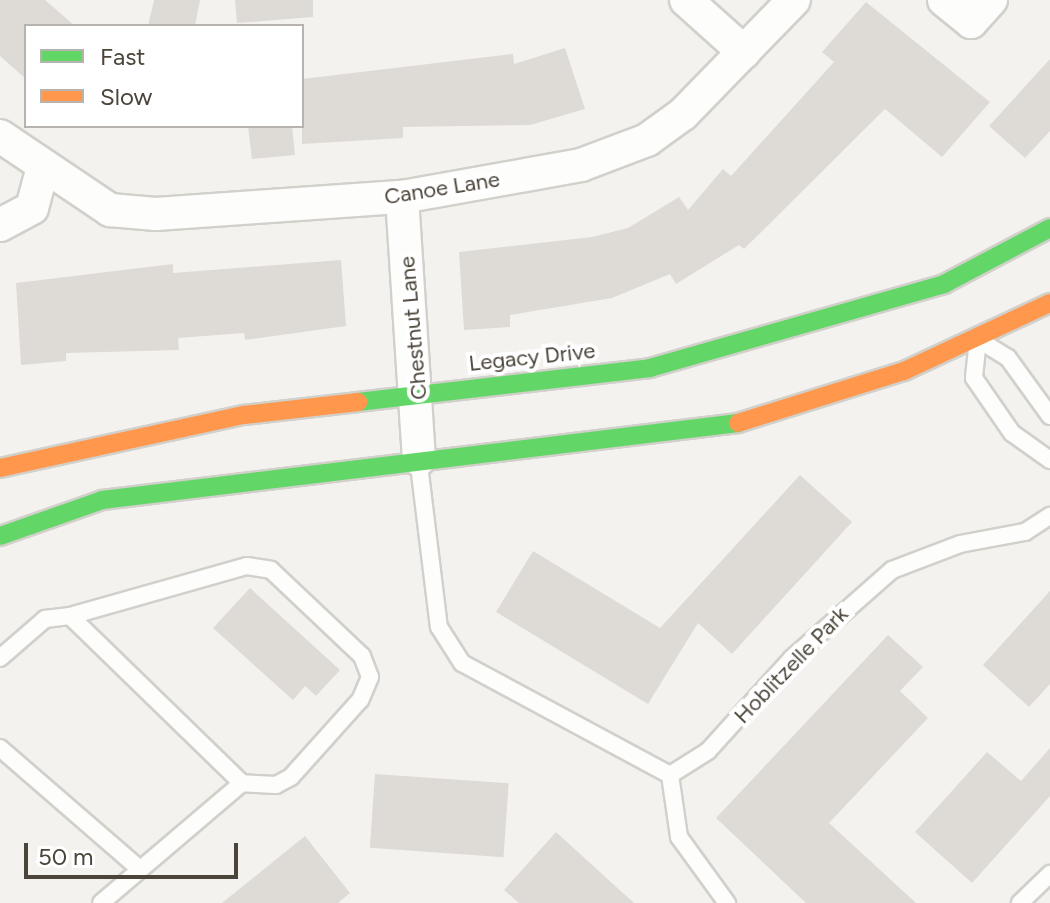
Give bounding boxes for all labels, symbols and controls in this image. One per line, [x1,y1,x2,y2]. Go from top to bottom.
legend [24,24,304,128]
text: Fast [100,42,145,71]
text: Slow [100,82,152,111]
street label: Canoe Lane [382,166,502,210]
street label: Chestnut Lane [394,255,432,401]
street label: Legacy Drive [467,337,597,377]
street label: Hoblitzelle Park [729,601,853,729]
scale bar [28,827,242,877]
text: 50 m [38,842,94,871]

